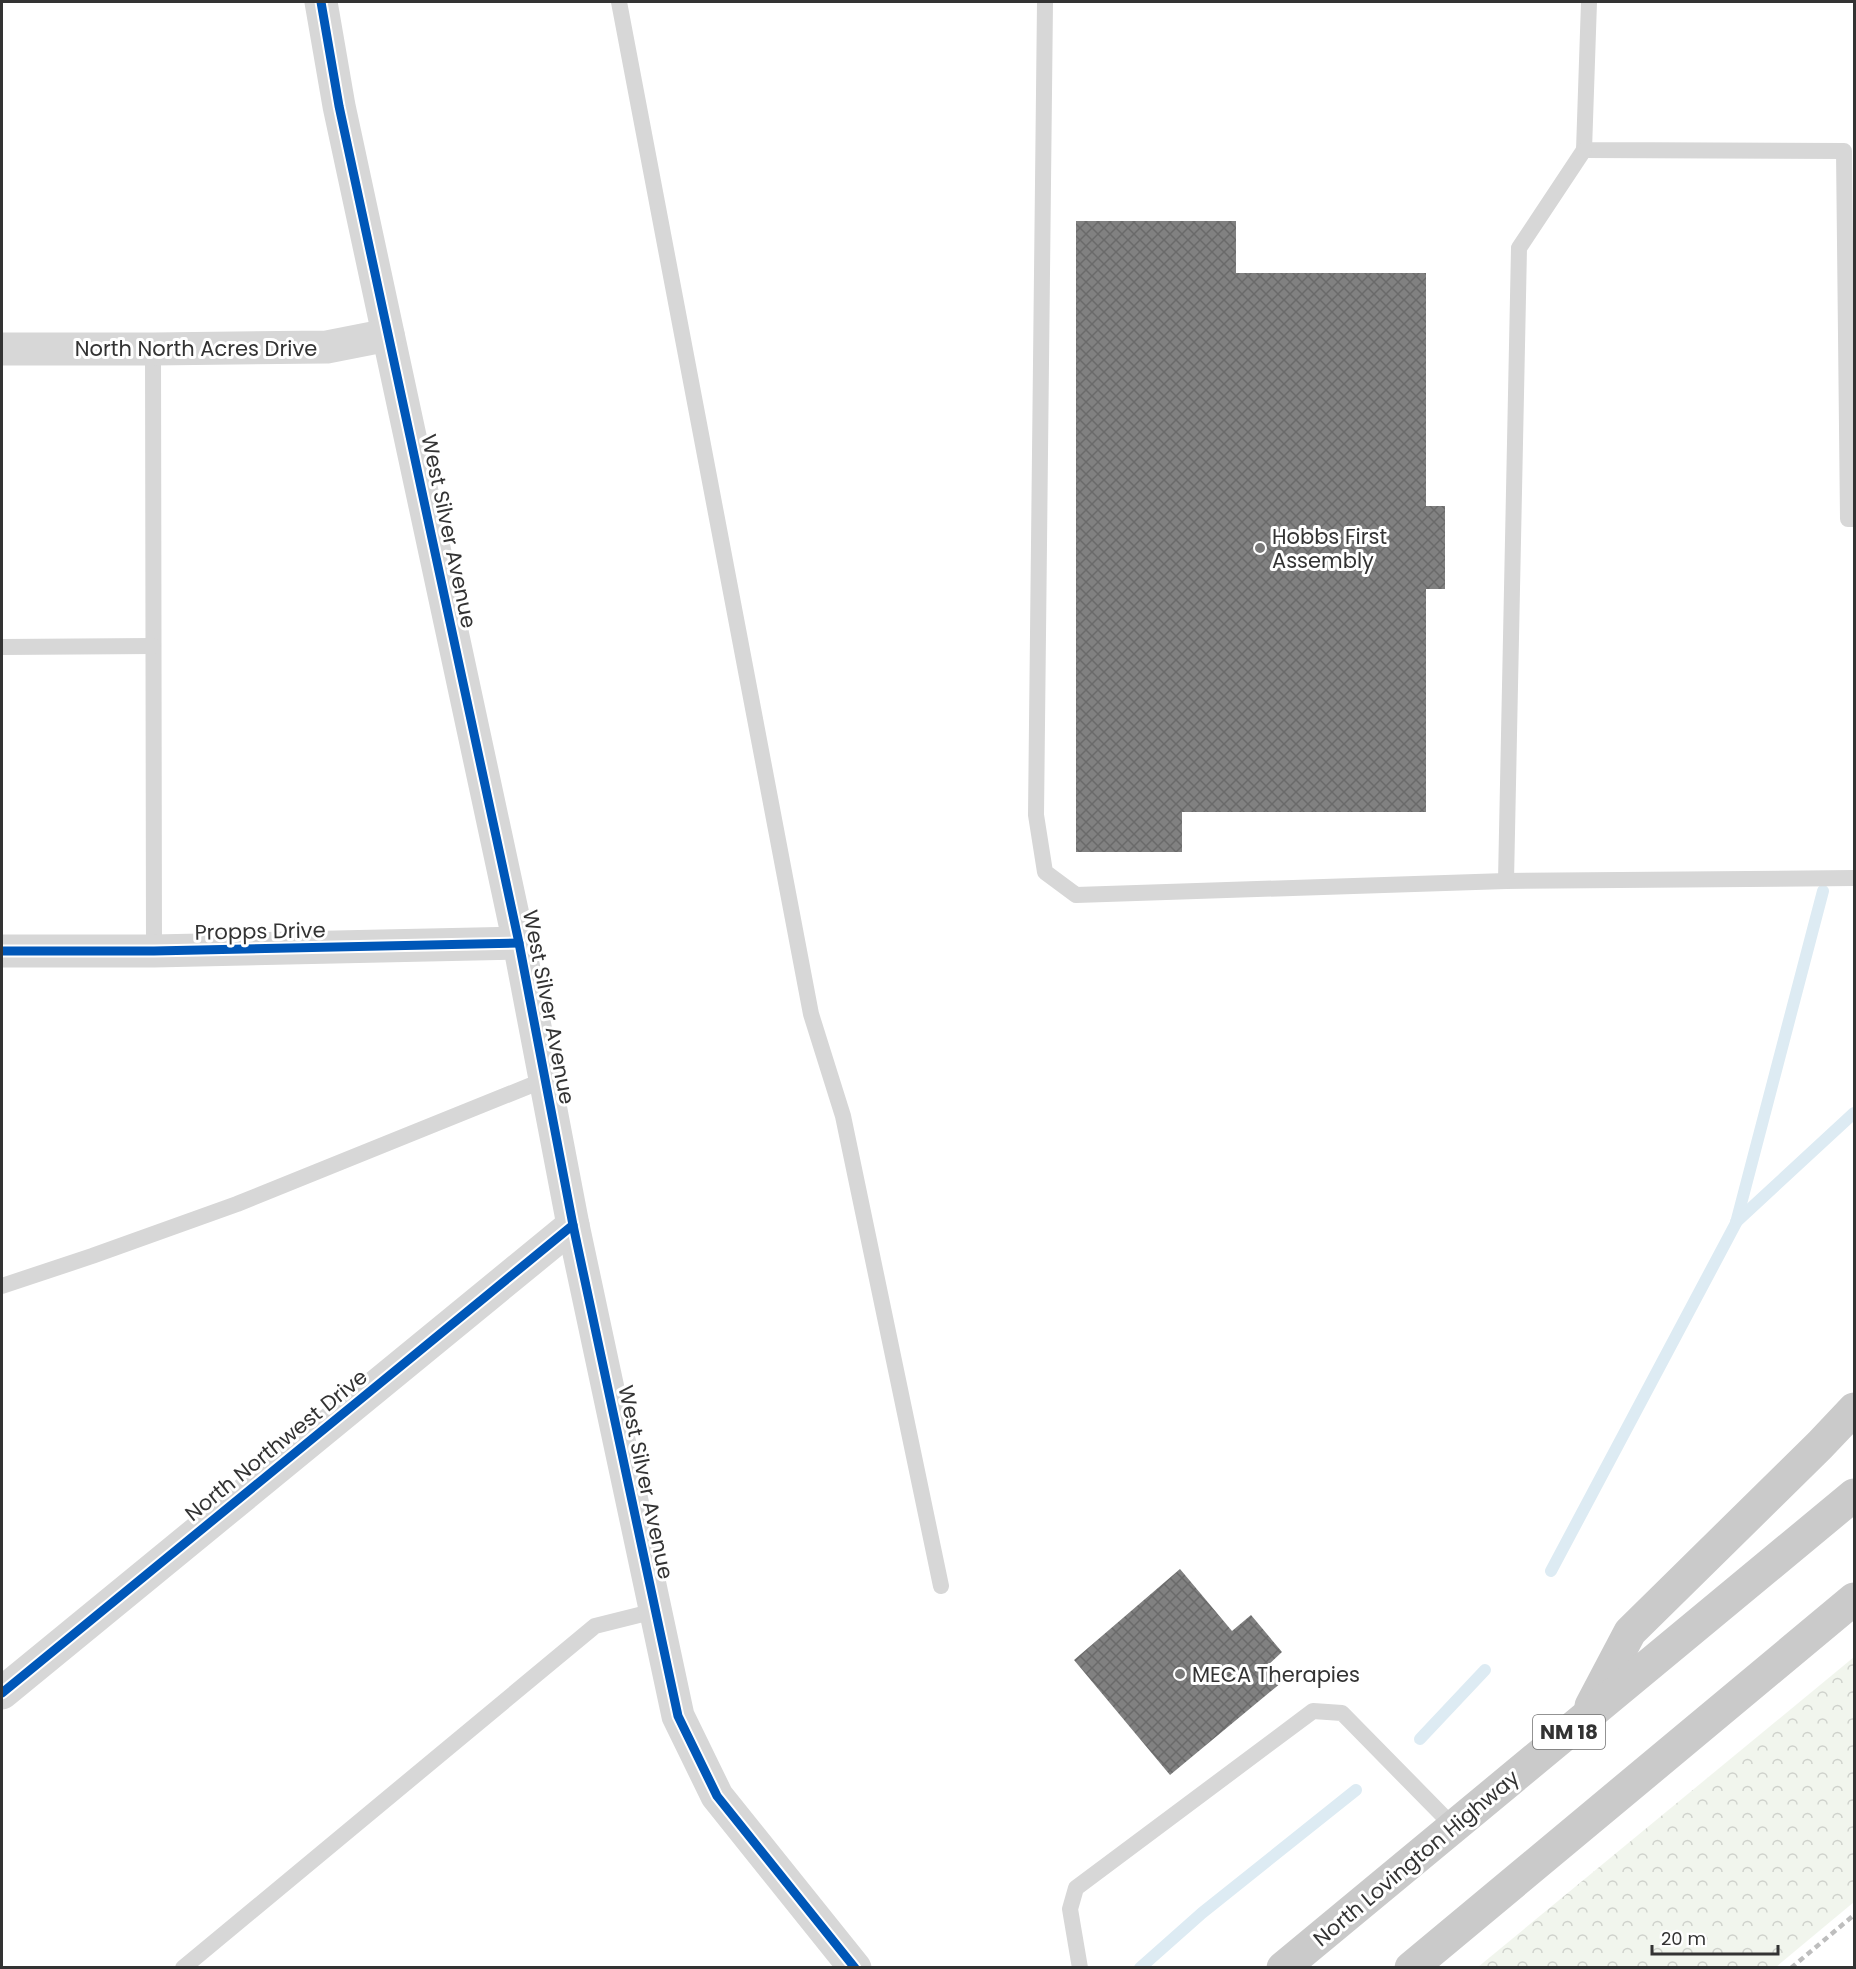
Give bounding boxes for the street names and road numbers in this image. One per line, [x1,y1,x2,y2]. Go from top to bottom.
street label: North North Acres Drive [75,334,317,363]
street label: West Silver Avenue [414,431,484,631]
street label: West Silver Avenue [516,907,582,1107]
street label: Propps Drive [194,915,326,947]
street label: North Northwest Drive [179,1362,373,1528]
street label: West Silver Avenue [611,1382,681,1582]
road number: NM 18 [1533,1715,1605,1749]
street label: North Lovington Highway [1307,1763,1525,1953]

